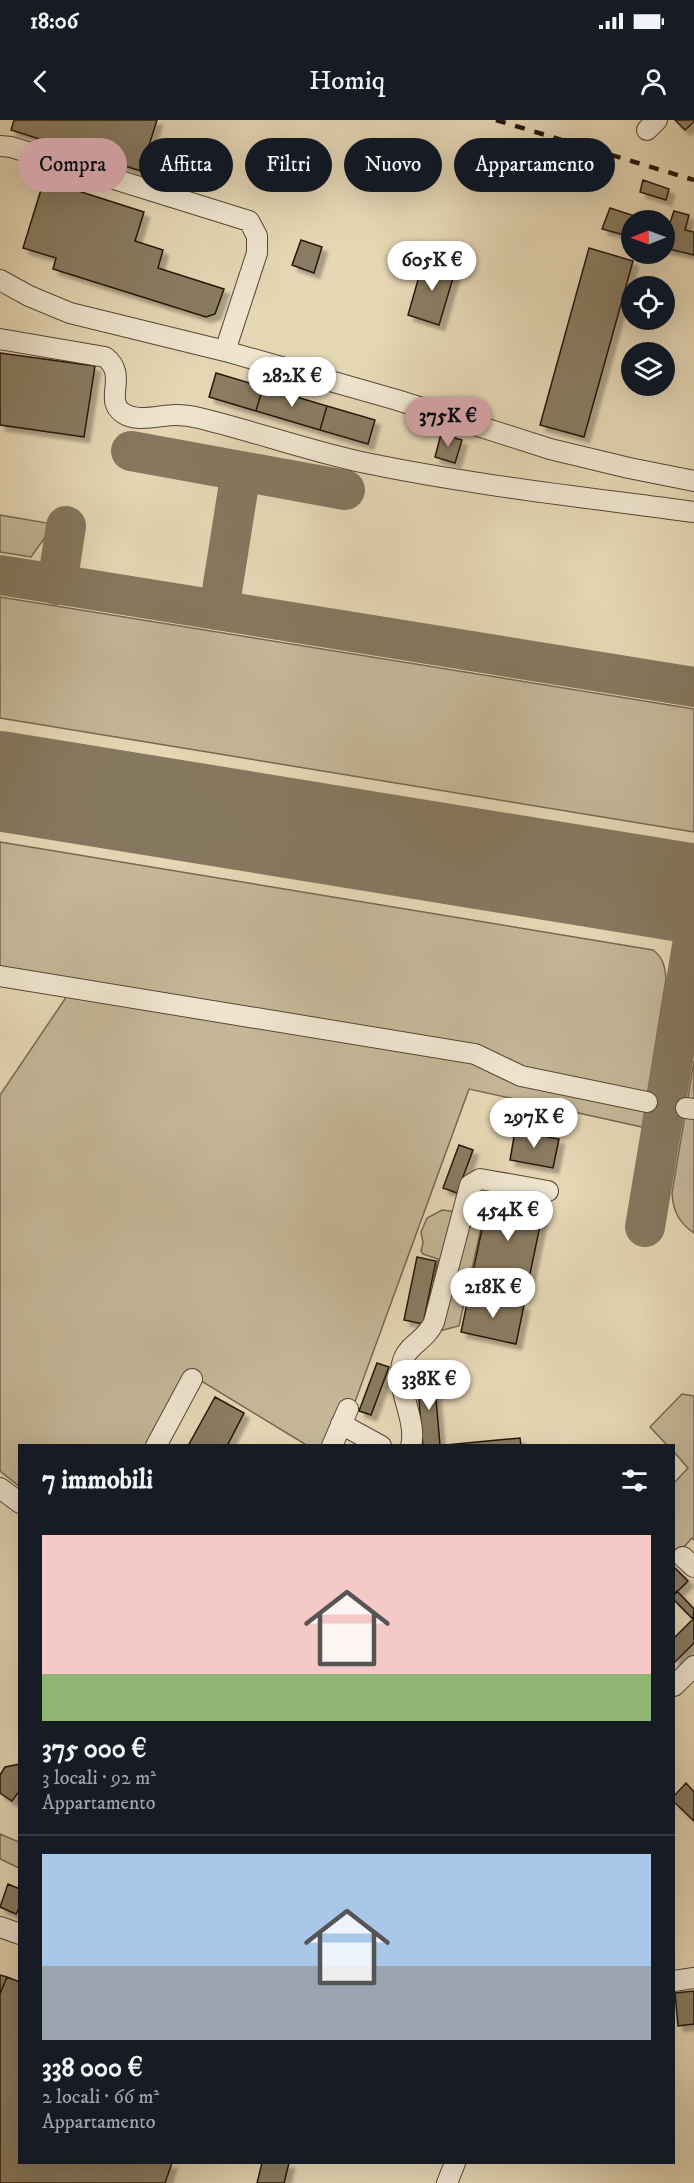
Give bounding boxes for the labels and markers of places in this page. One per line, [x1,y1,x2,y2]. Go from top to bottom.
pin: 605K € [383,241,481,292]
pin: 282K € [243,357,341,408]
pin: 375K € [399,397,497,448]
pin: 297K € [485,1098,583,1149]
pin: 454K € [459,1191,557,1242]
pin: 218K € [444,1268,542,1319]
pin: 338K € [380,1360,478,1411]

